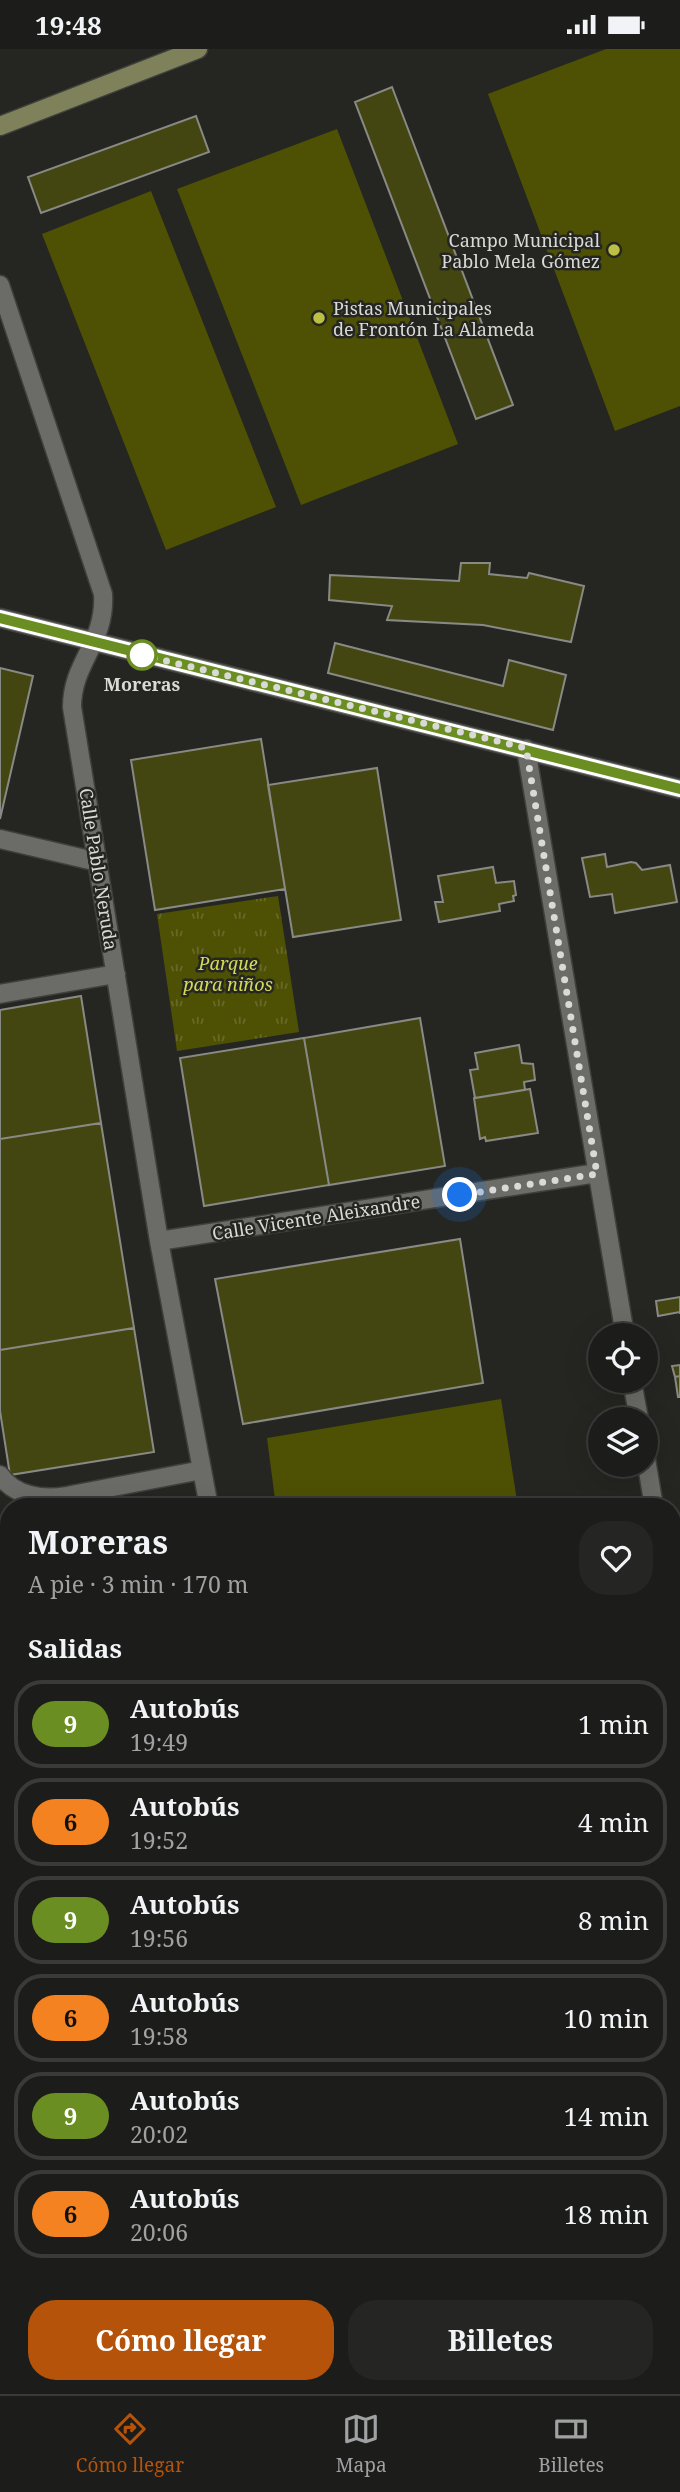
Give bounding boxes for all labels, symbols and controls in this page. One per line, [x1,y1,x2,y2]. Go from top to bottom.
text: 19:48 [35,7,102,43]
place label: Campo Municipal Pablo Mela Gómez [441,228,600,273]
marker: Campo Municipal Pablo Mela Gómez [606,242,622,258]
place label: Pistas Municipales de Frontón La Alameda [333,296,535,341]
marker: Pistas Municipales de Frontón La Alameda [311,310,327,326]
marker: Moreras [127,640,157,670]
place label: Moreras [104,672,181,696]
street label: Calle Pablo Neruda [74,786,124,952]
park label: Parque para niños [182,951,273,996]
your location [442,1177,477,1212]
street label: Calle Vicente Aleixandre [210,1189,422,1245]
map controls [588,1323,658,1477]
button: locate [588,1323,658,1393]
button: layers [588,1407,658,1477]
text: Moreras [28,1519,168,1564]
button: heart [579,1521,653,1595]
text: A pie · 3 min · 170 m [28,1568,248,1600]
text: Salidas [28,1630,122,1666]
text: Autobús [130,1690,240,1726]
text: 1 min [578,1706,649,1742]
text: 9 [64,1707,77,1740]
text: 19:49 [130,1726,188,1758]
text: Autobús [130,1788,240,1824]
text: 4 min [578,1804,649,1840]
text: 6 [64,1805,77,1838]
text: 19:52 [130,1824,188,1856]
text: Autobús [130,1886,240,1922]
text: 8 min [578,1902,649,1938]
text: 9 [64,1903,77,1936]
text: 19:56 [130,1922,188,1954]
text: Autobús [130,1984,240,2020]
text: 10 min [564,2000,649,2036]
text: 6 [64,2001,77,2034]
text: 19:58 [130,2020,188,2052]
text: Autobús [130,2082,240,2118]
text: 14 min [564,2098,649,2134]
text: 9 [64,2099,77,2132]
text: 20:02 [130,2118,188,2150]
text: Autobús [130,2180,240,2216]
text: 18 min [564,2196,649,2232]
text: 6 [64,2197,77,2230]
text: 20:06 [130,2216,188,2248]
button: Cómo llegar [28,2300,334,2380]
button: Billetes [348,2300,653,2380]
tab: Cómo llegar [76,2410,184,2478]
tab: Mapa [336,2410,387,2478]
tab: Billetes [538,2410,604,2478]

